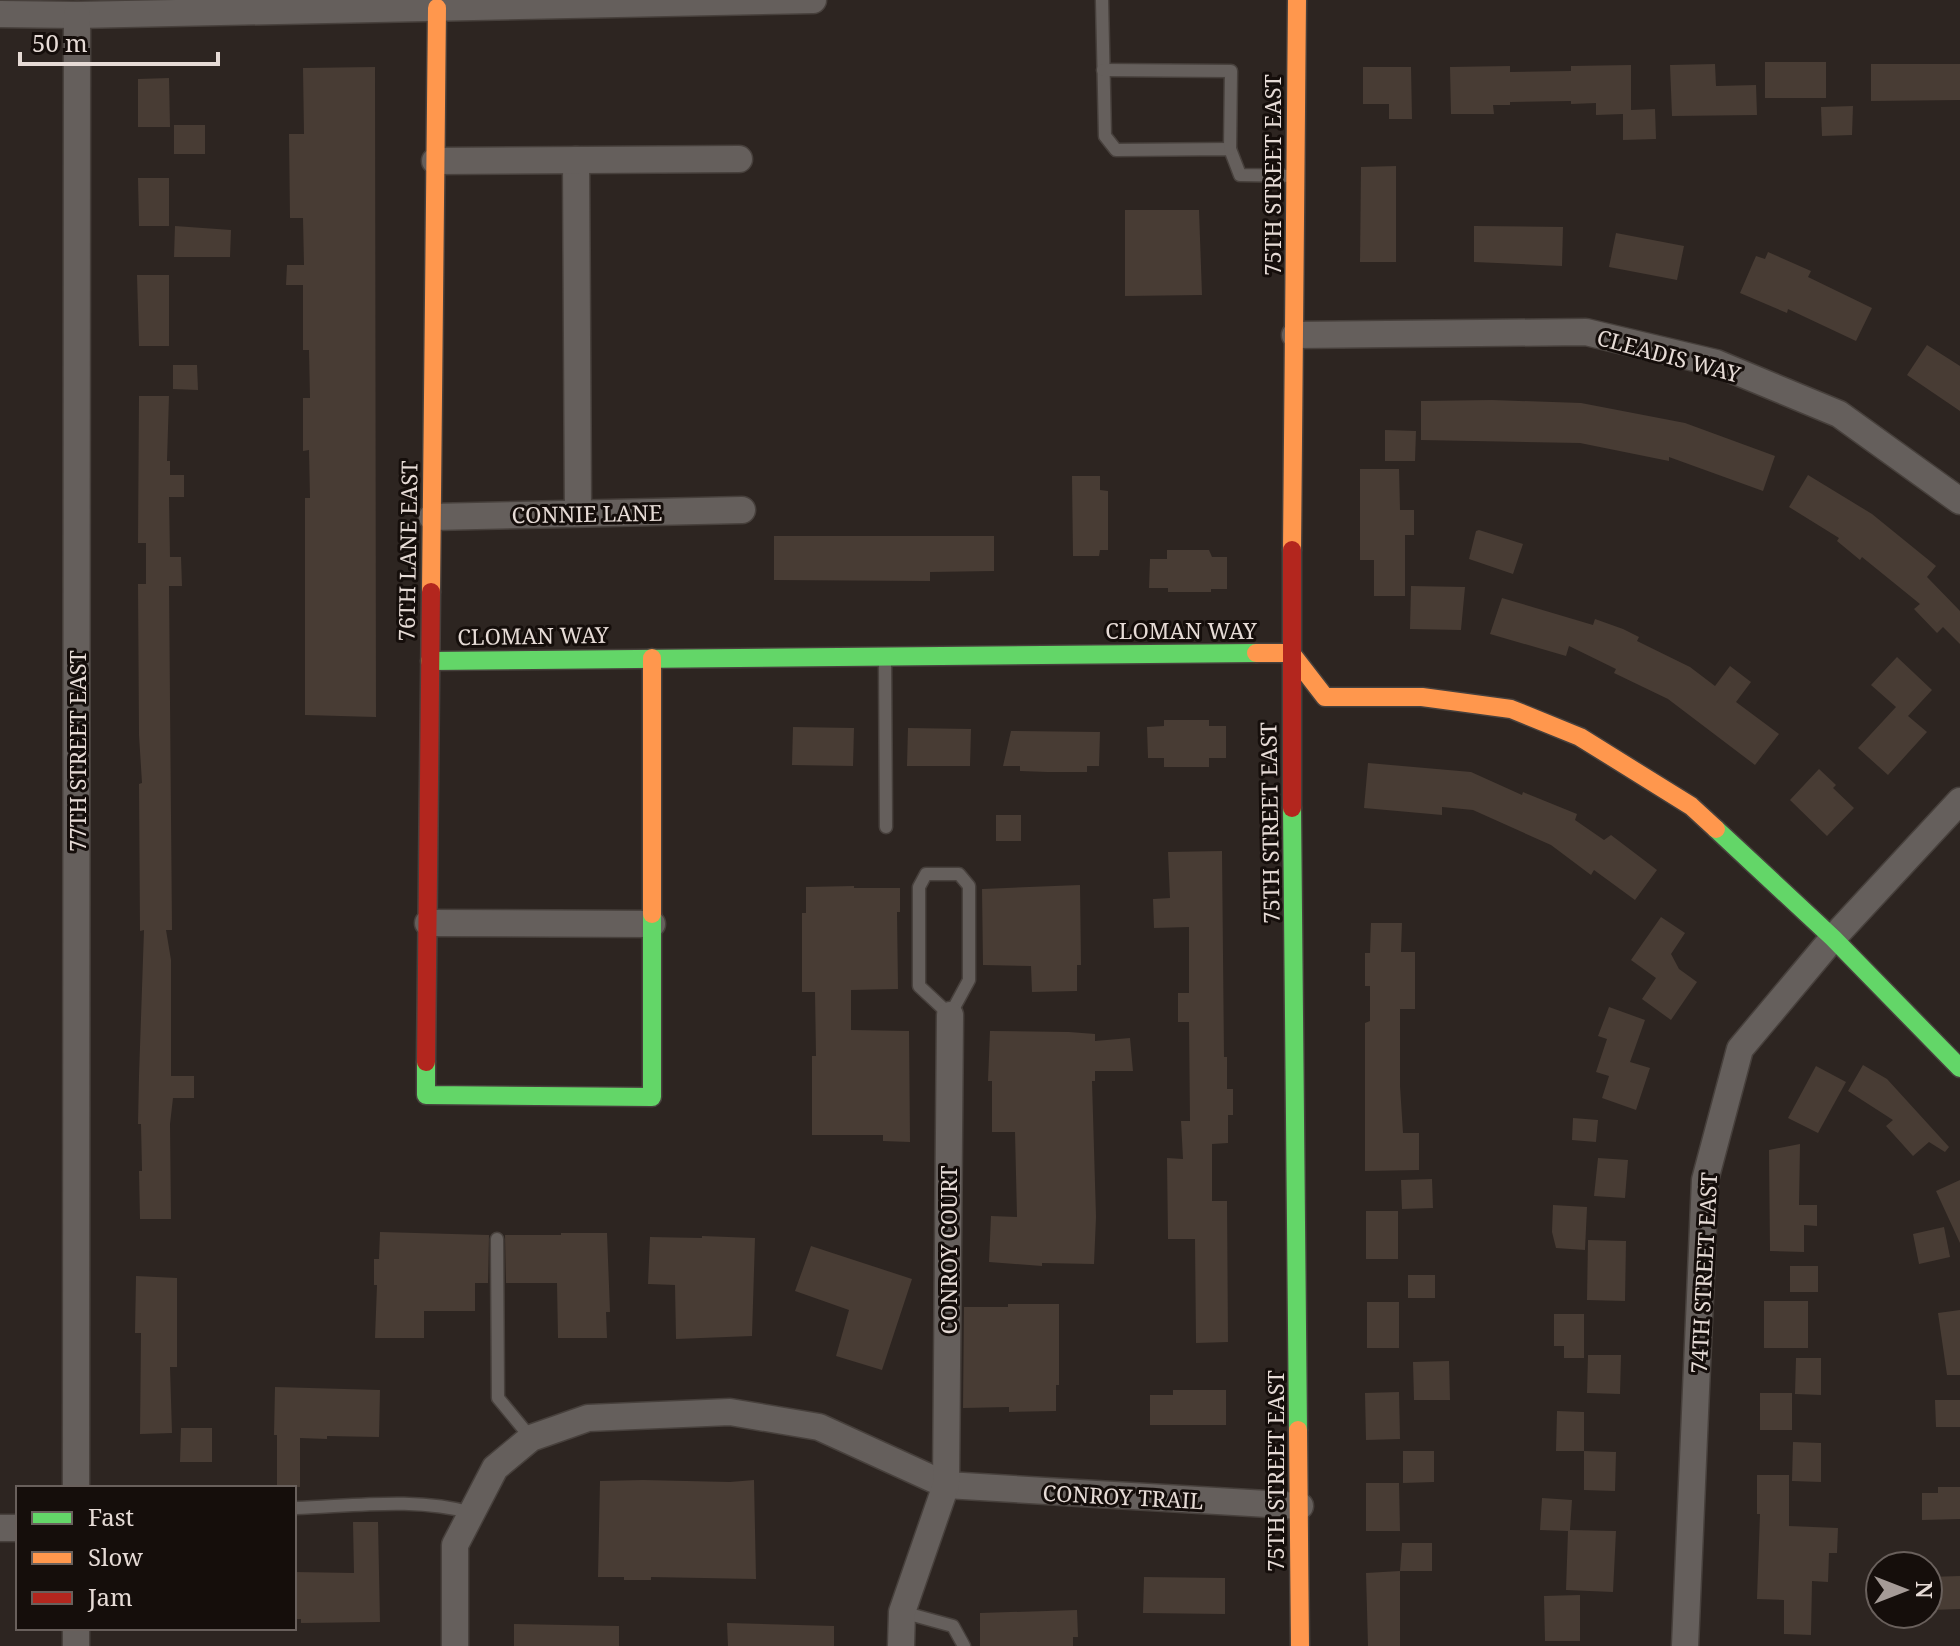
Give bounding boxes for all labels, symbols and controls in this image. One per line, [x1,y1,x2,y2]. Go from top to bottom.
scale bar [20,16,218,66]
text: 50 m [32,26,88,59]
street label: 75TH STREET EAST [1257,74,1287,276]
street label: CLEADIS WAY [1594,321,1744,389]
street label: 76TH LANE EAST [390,460,424,642]
street label: CONNIE LANE [511,497,663,529]
street label: CLOMAN WAY [1105,615,1257,645]
street label: CLOMAN WAY [457,619,609,651]
street label: 77TH STREET EAST [62,650,92,852]
street label: 75TH STREET EAST [1252,721,1286,924]
street label: CONROY COURT [933,1165,963,1334]
street label: 74TH STREET EAST [1683,1171,1723,1374]
street label: 75TH STREET EAST [1260,1370,1290,1572]
street label: CONROY TRAIL [1042,1477,1204,1515]
legend [16,1486,296,1630]
text: Fast [88,1500,134,1533]
text: Slow [88,1540,143,1573]
north arrow [1864,1550,1944,1630]
text: Jam [87,1580,133,1613]
text: N [1910,1581,1940,1599]

